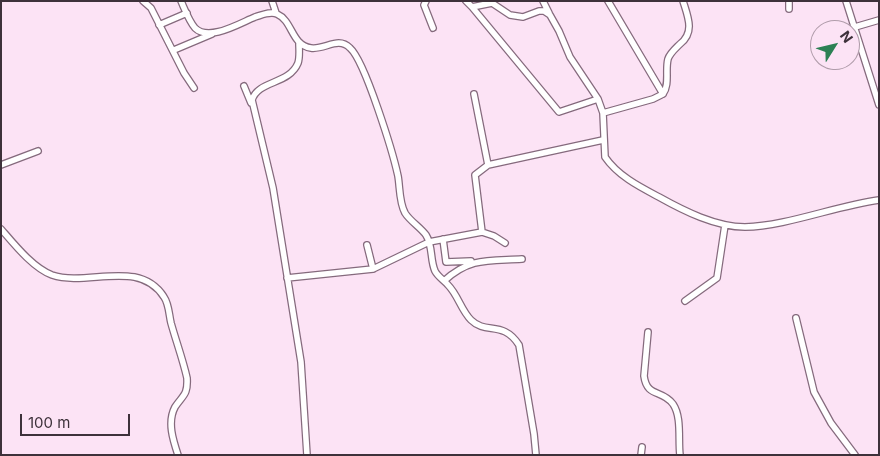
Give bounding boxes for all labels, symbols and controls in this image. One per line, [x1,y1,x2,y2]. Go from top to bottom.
north arrow [810,20,860,70]
text: N [837,27,857,46]
scale bar [22,404,132,436]
text: 100 m [28,413,70,432]

